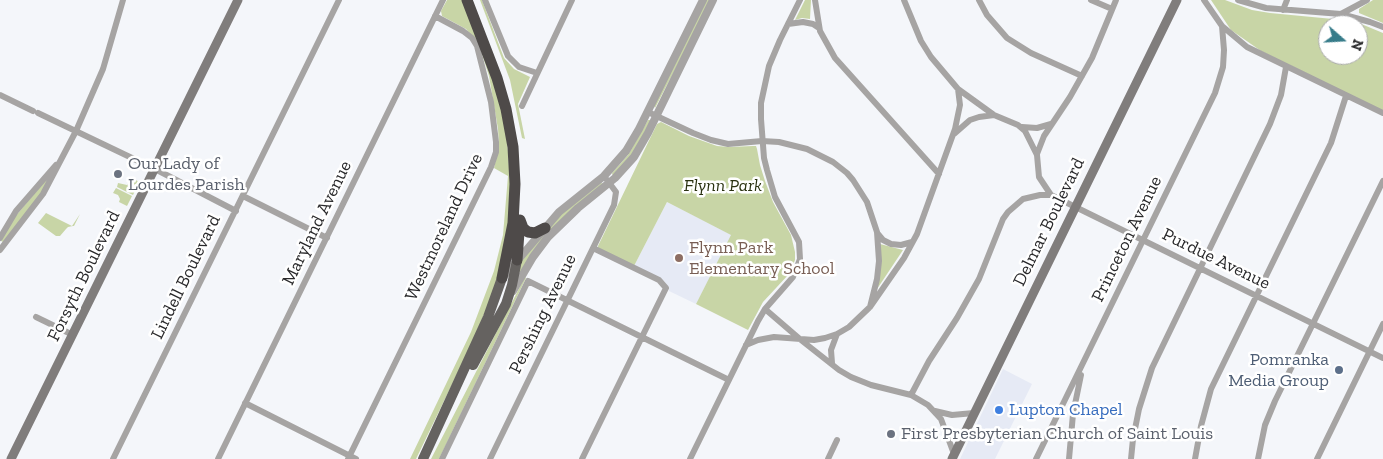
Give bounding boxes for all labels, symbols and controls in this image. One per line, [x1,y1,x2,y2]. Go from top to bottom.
north arrow [1318,15,1368,65]
text: N [1347,37,1366,53]
street label: Westmoreland Drive [400,150,488,304]
place label: Our Lady of Lourdes Parish [128,153,244,195]
street label: Delmar Boulevard [1009,154,1089,290]
street label: Maryland Avenue [278,157,356,289]
marker: Our Lady of Lourdes Parish [112,168,124,180]
street label: Princeton Avenue [1087,173,1167,305]
park label: Flynn Park [684,175,762,197]
street label: Forsyth Boulevard [43,207,125,345]
street label: Lindell Boulevard [147,211,225,343]
street label: Purdue Avenue [1158,224,1274,294]
place label: Flynn Park Elementary School [689,237,835,280]
street label: Pershing Avenue [505,251,581,377]
marker: Flynn Park Elementary School [673,252,685,264]
place label: Pomranka Media Group [1228,349,1329,392]
marker: Pomranka Media Group [1333,364,1345,376]
place label: Lupton Chapel [1009,399,1123,421]
marker: Lupton Chapel [993,404,1005,416]
place label: First Presbyterian Church of Saint Louis [901,423,1213,445]
marker: First Presbyterian Church of Saint Louis [885,428,897,440]

